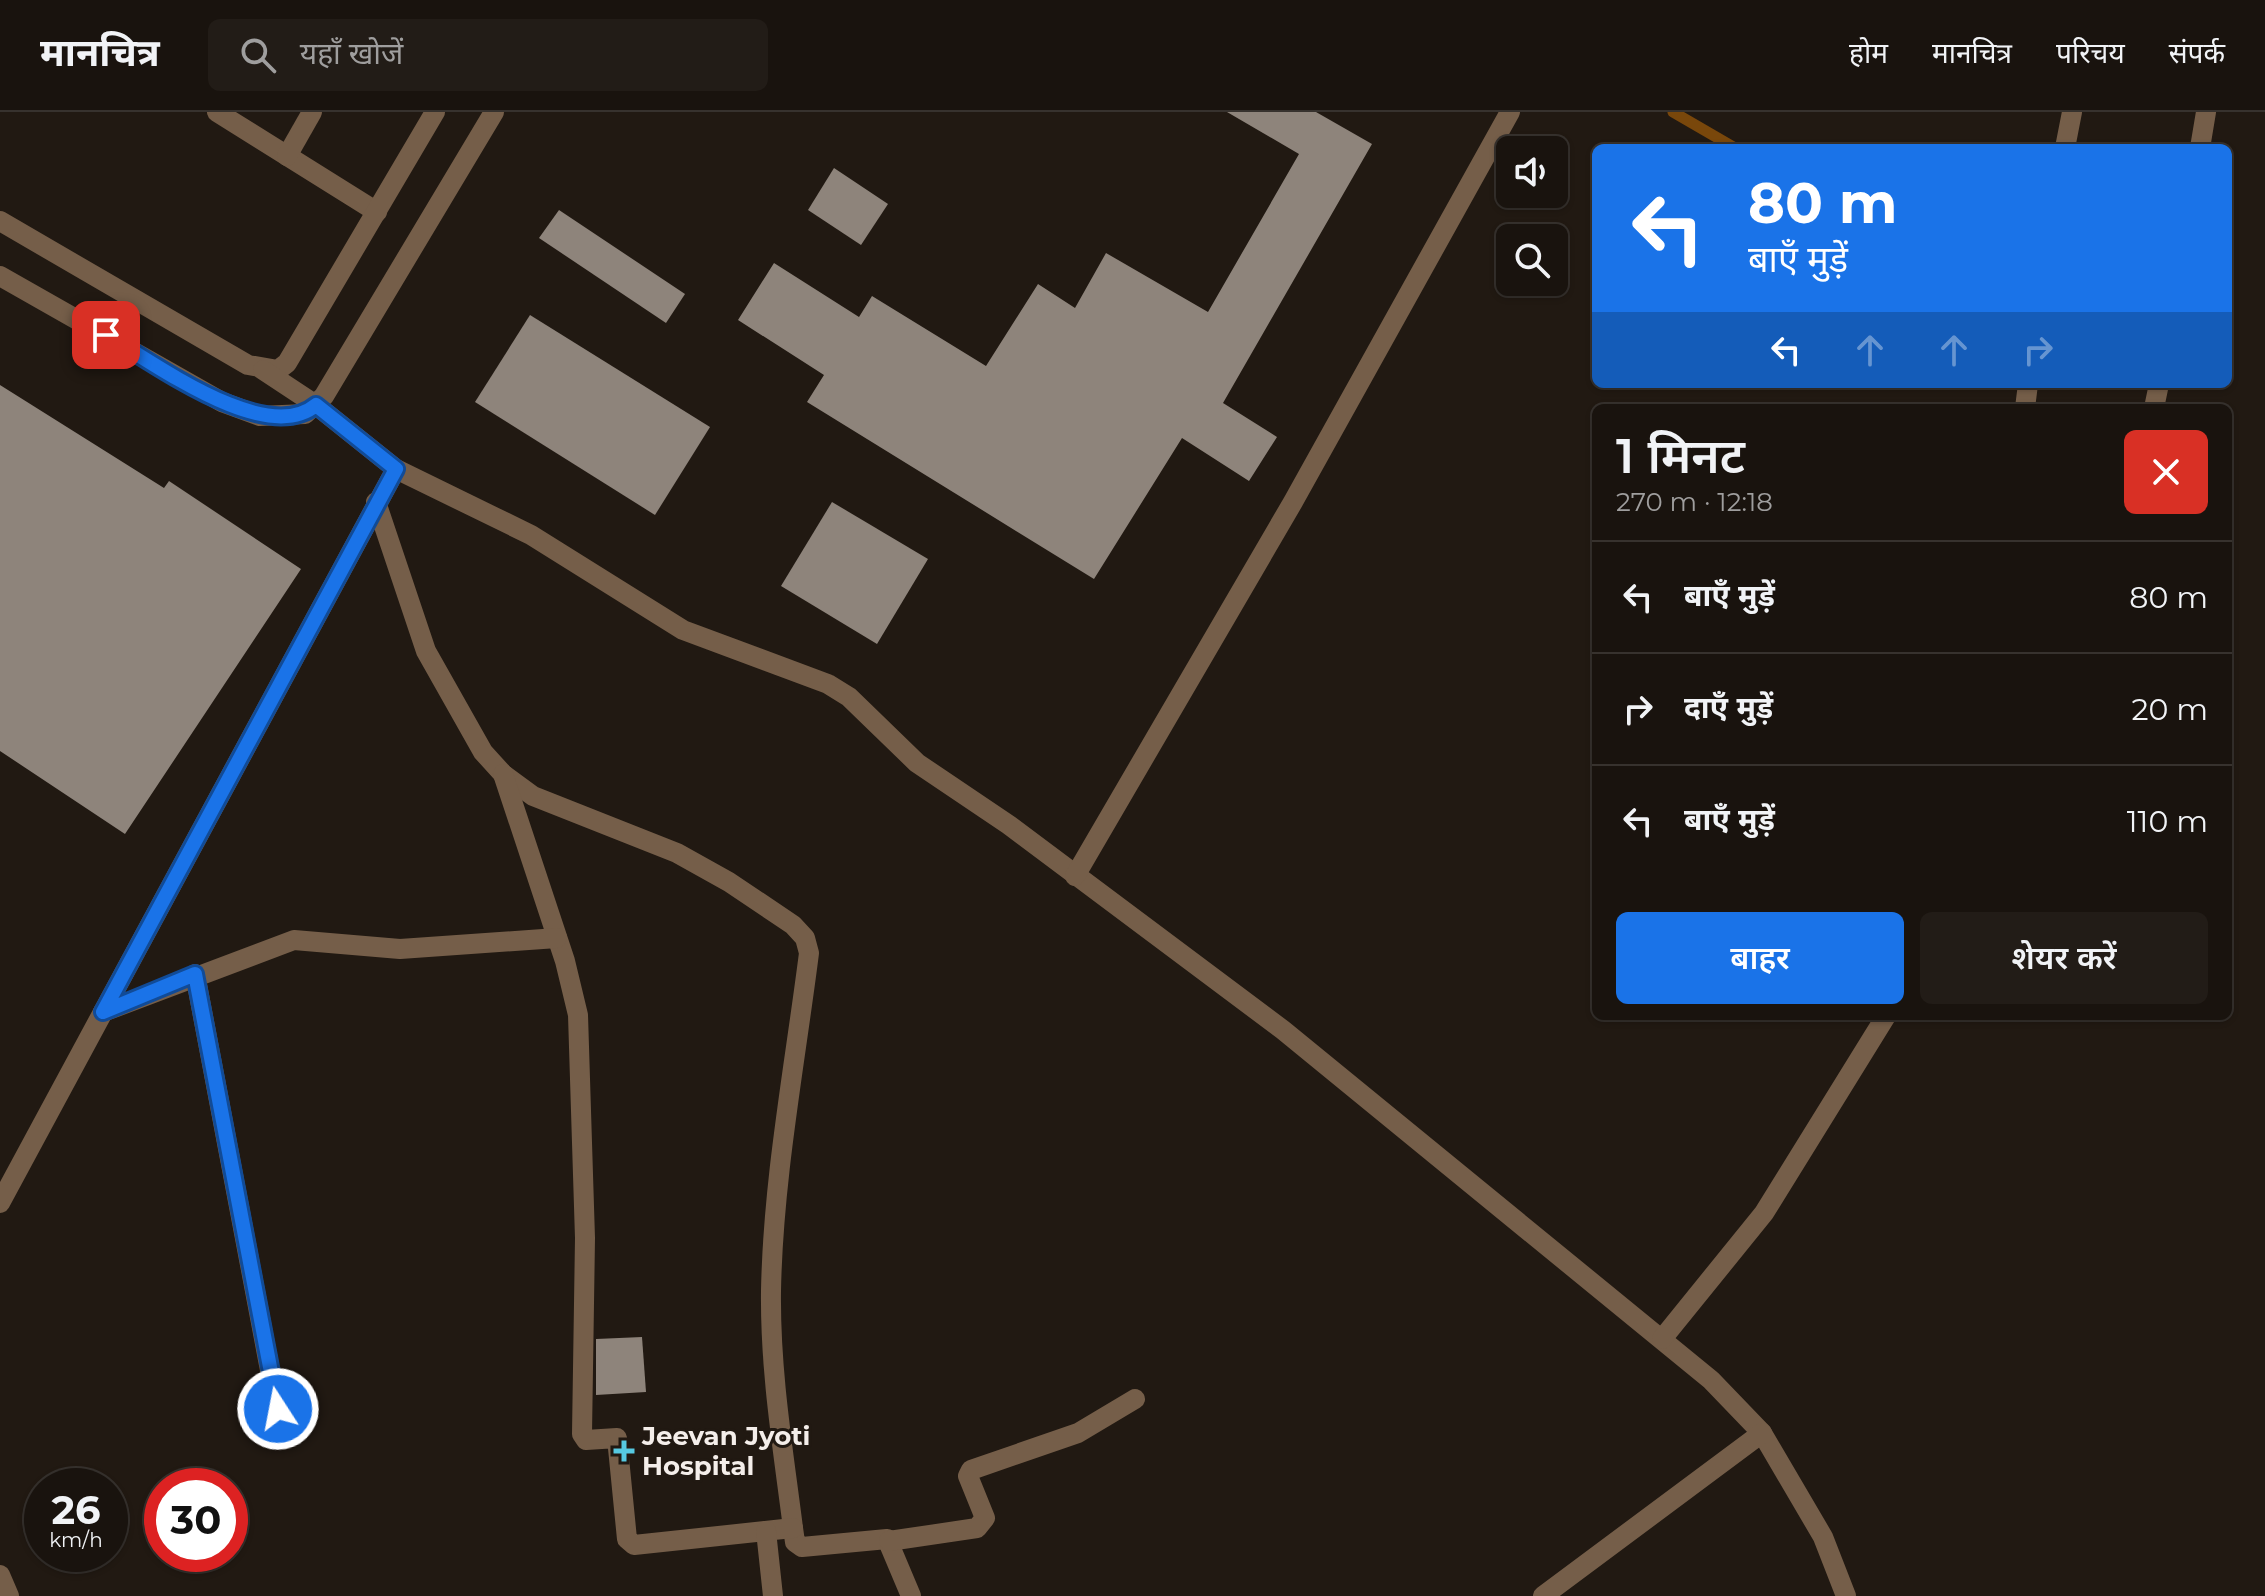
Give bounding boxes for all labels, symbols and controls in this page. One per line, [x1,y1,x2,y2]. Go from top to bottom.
search box [208,19,768,91]
text: मानचित्र [40,29,160,76]
icon: search [236,33,280,77]
text: यहाँ खोजें [300,35,403,72]
text: होम [1849,36,1888,70]
text: मानचित्र [1932,36,2012,70]
text: परिचय [2056,36,2125,70]
text: संपर्क [2169,36,2225,70]
map controls [1496,136,1568,296]
button: sound [1496,136,1568,208]
text: 80 m [1748,169,1898,237]
icon: left [1616,176,1720,280]
button: search [1496,224,1568,296]
text: बाएँ मुड़ें [1748,237,1848,281]
pin [72,301,140,369]
icon: arrive [84,313,128,357]
icon: left [1764,328,1808,372]
icon: ahead [1848,328,1892,372]
icon: ahead [1932,328,1976,372]
icon: right [2016,328,2060,372]
text: 1 मिनट [1616,427,1745,485]
button: close [2124,430,2208,514]
text: 270 m · 12:18 [1616,486,1773,518]
icon: left [1616,575,1660,619]
text: बाएँ मुड़ें [1684,577,1775,614]
text: 80 m [2129,579,2208,616]
icon: right [1616,687,1660,731]
text: दाएँ मुड़ें [1684,689,1773,726]
text: 20 m [2131,691,2208,728]
icon: left [1616,799,1660,843]
text: बाएँ मुड़ें [1684,801,1775,838]
text: 110 m [2127,803,2208,840]
button: बाहर [1616,912,1904,1004]
button: शेयर करें [1920,912,2208,1004]
position arrow [236,1367,320,1451]
place label: Jeevan Jyoti Hospital [641,1420,810,1482]
marker: Jeevan Jyoti Hospital [613,1440,635,1462]
speed limit sign: 30 [144,1468,248,1572]
text: 26 [51,1485,101,1534]
text: km/h [49,1528,103,1552]

